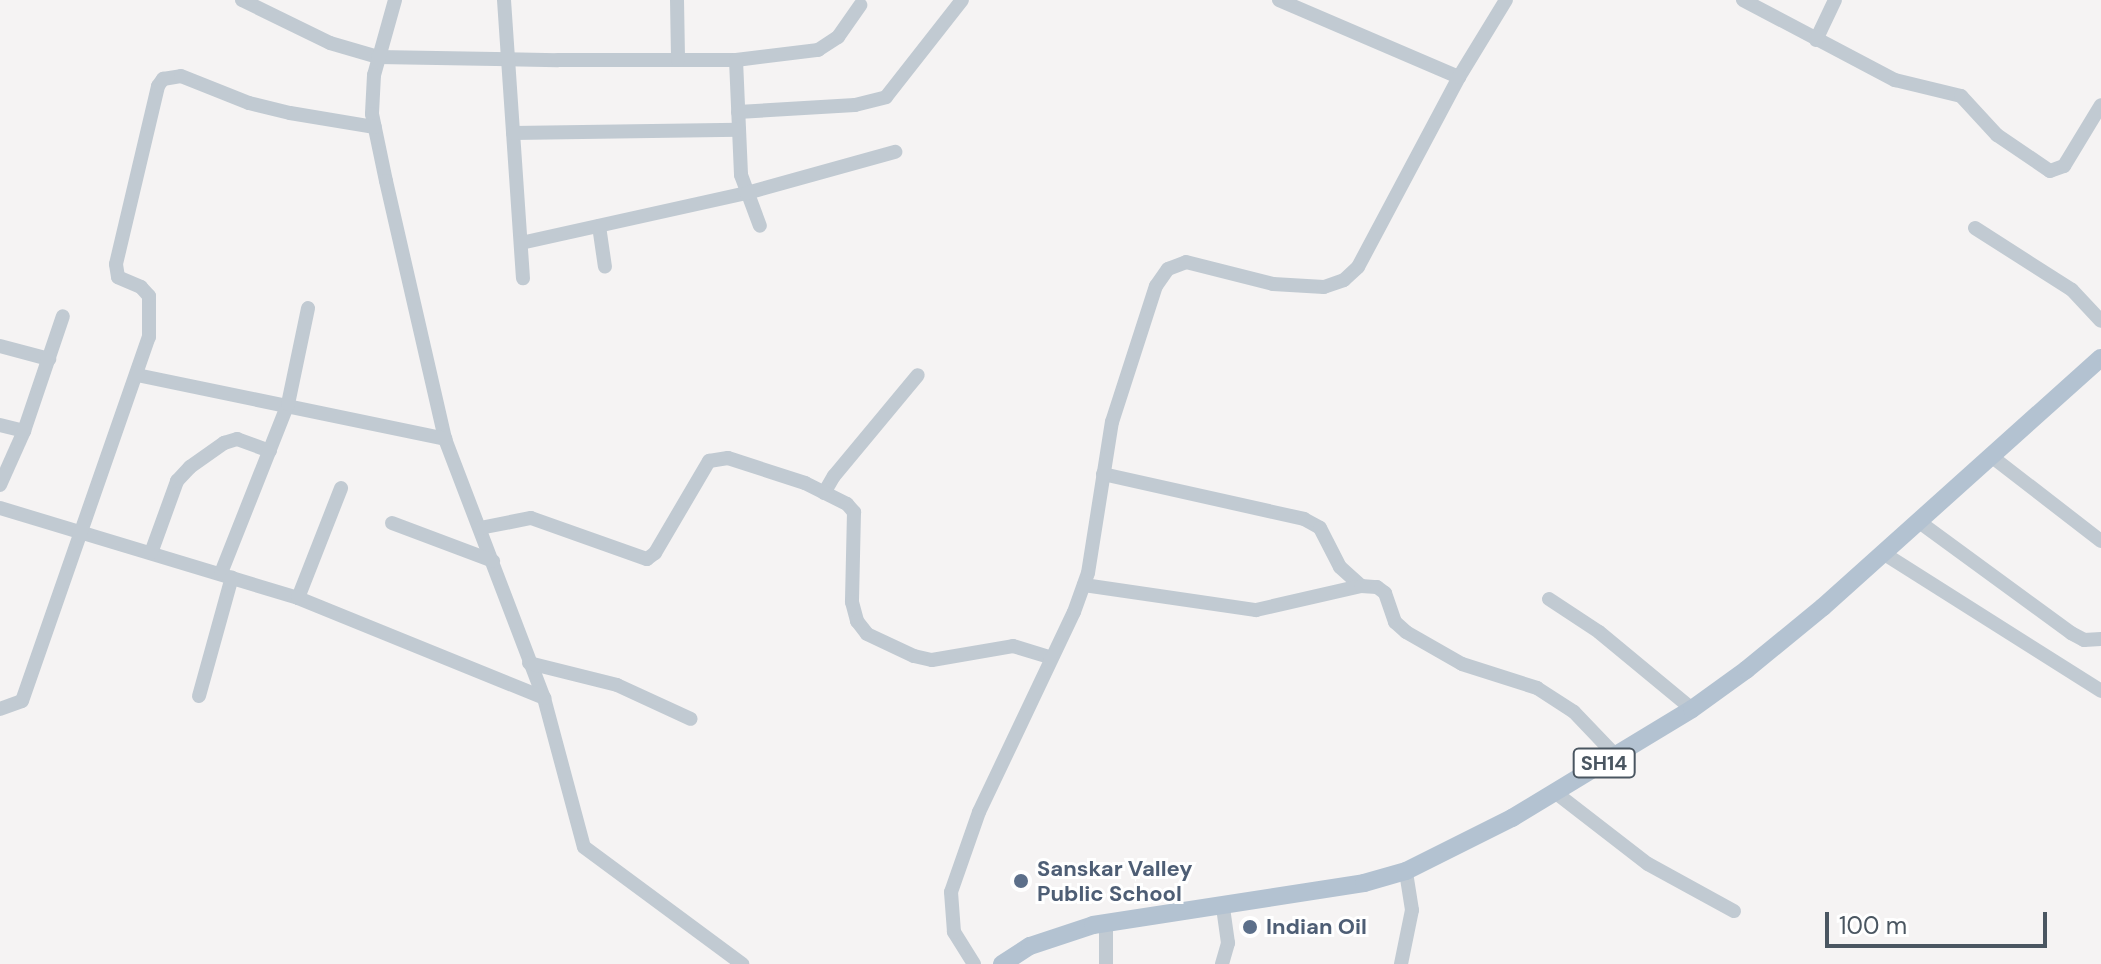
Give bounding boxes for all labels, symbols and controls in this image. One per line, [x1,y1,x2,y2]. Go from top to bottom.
road number: SH14 [1572,747,1636,779]
place label: Sanskar Valley Public School [1037,855,1193,906]
marker: Sanskar Valley Public School [1012,872,1030,890]
scale bar [1829,896,2051,946]
text: 100 m [1839,910,1907,941]
place label: Indian Oil [1266,914,1367,940]
marker: Indian Oil [1241,918,1259,936]

